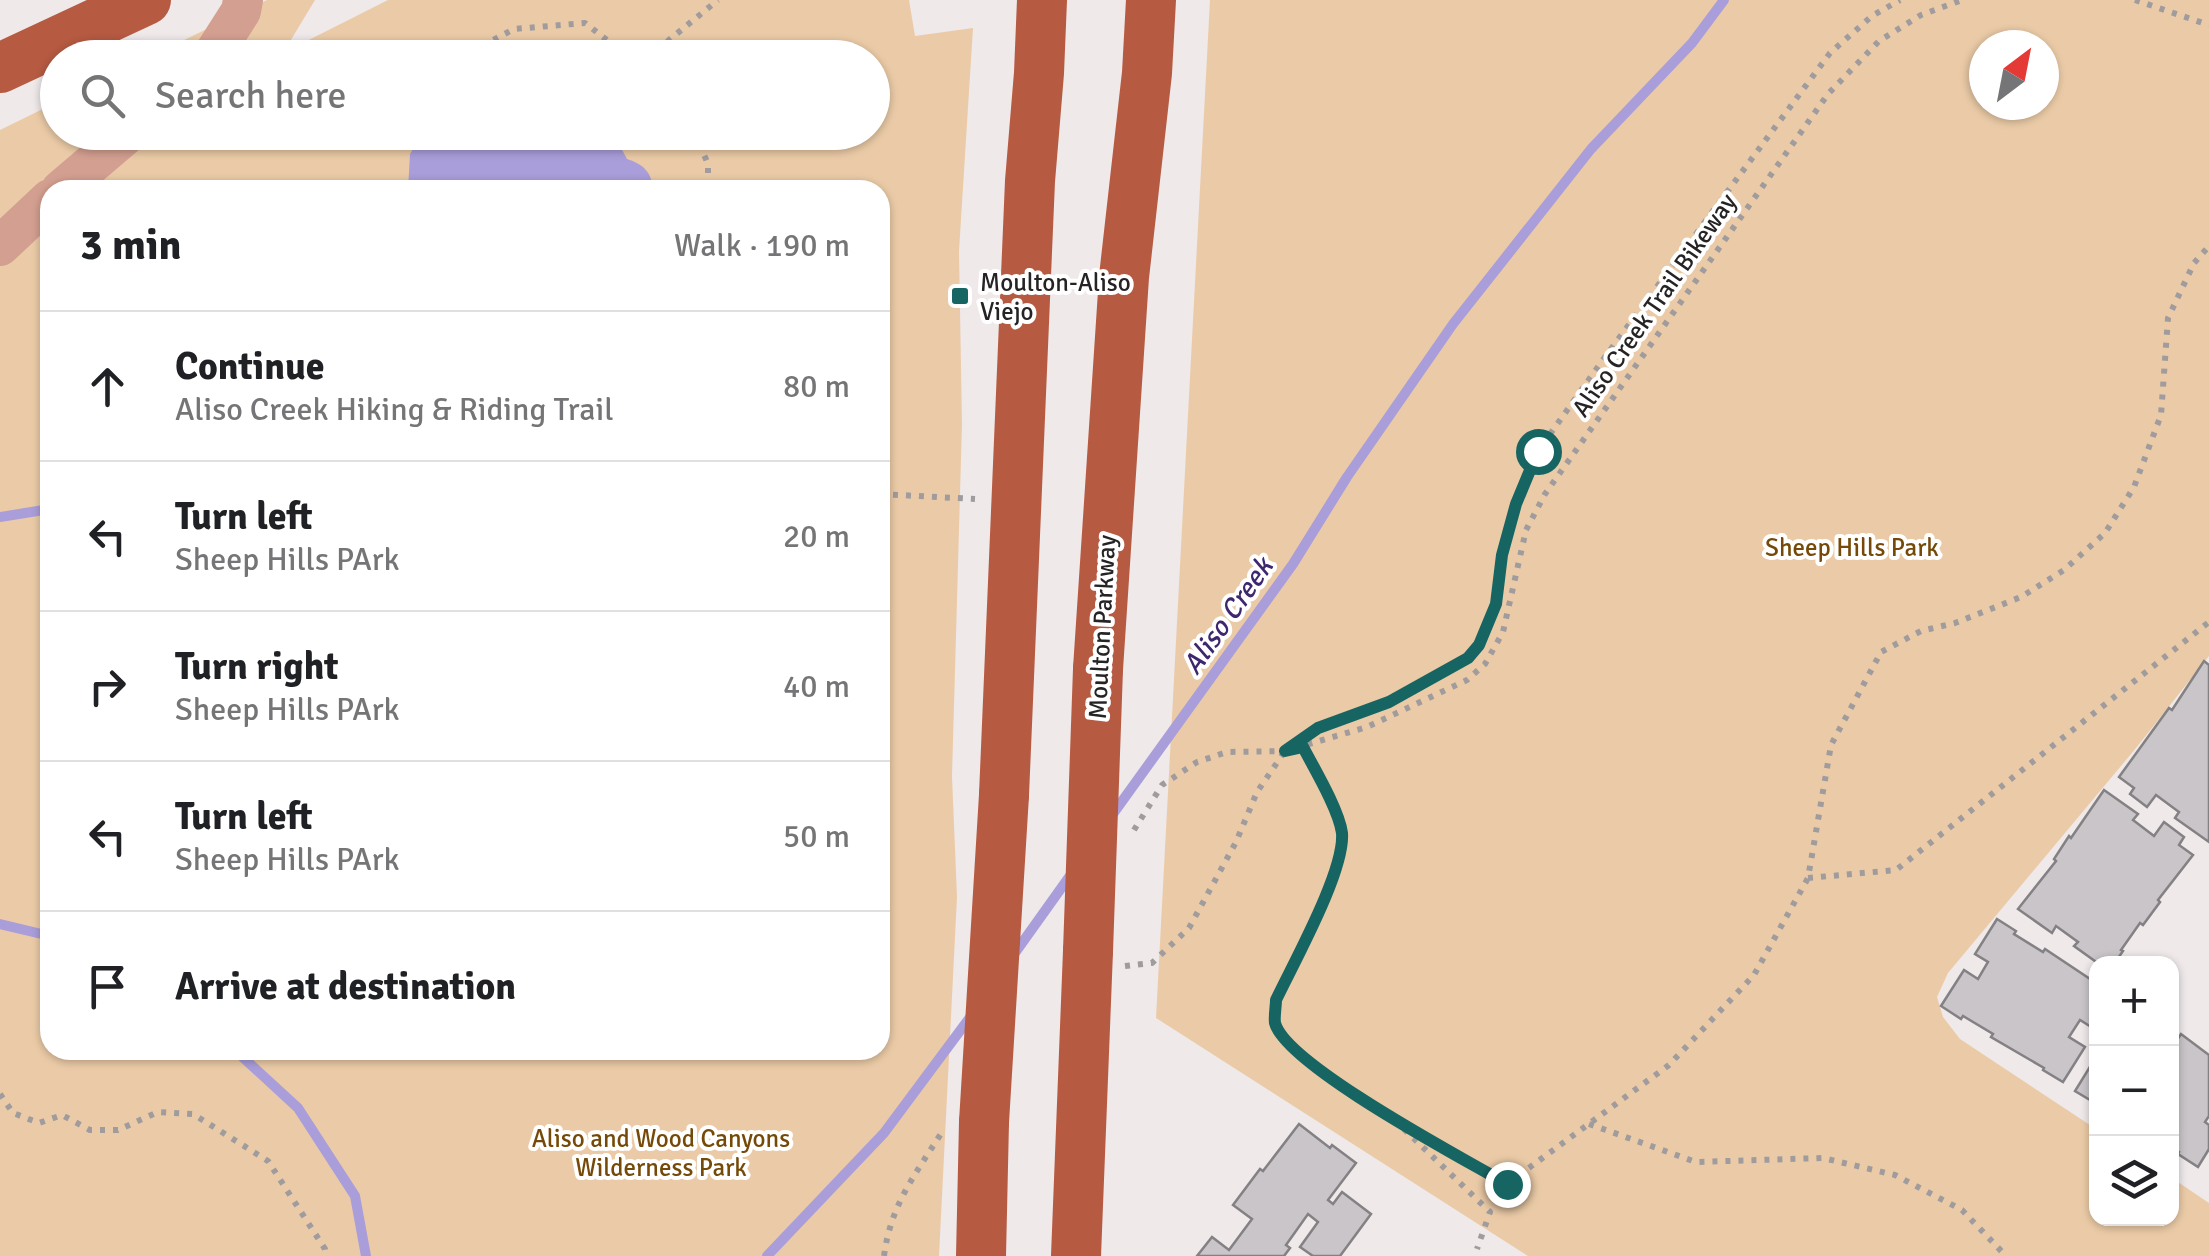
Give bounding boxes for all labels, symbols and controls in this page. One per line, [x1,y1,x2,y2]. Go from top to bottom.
north arrow [1969,30,2059,120]
search box [40,40,890,150]
icon: search [75,68,130,123]
text: Search here [155,72,347,119]
street label: Aliso Creek Trail Bikeway [1565,187,1743,423]
text: 3 min [80,220,181,271]
text: Walk · 190 m [674,226,850,265]
place label: Moulton-Aliso Viejo [980,267,1131,327]
marker: Moulton-Aliso Viejo [949,285,971,307]
text: Continue [175,343,325,390]
icon: ahead [80,359,135,414]
text: 80 m [783,367,850,406]
text: Aliso Creek Hiking & Riding Trail [175,390,614,429]
route start [1516,429,1562,475]
text: Turn left [175,493,313,540]
icon: left [80,509,135,564]
text: 20 m [783,517,850,556]
park label: Sheep Hills Park [1765,532,1939,563]
street label: Moulton Parkway [1082,534,1122,720]
text: Sheep Hills PArk [175,540,400,579]
water label: Aliso Creek [1176,549,1282,681]
text: Turn right [175,643,339,690]
icon: right [80,659,135,714]
text: 40 m [783,667,850,706]
text: Sheep Hills PArk [175,690,400,729]
text: Turn left [175,793,313,840]
icon: left [80,809,135,864]
text: 50 m [783,817,850,856]
text: Sheep Hills PArk [175,840,400,879]
map controls [2089,956,2179,1226]
button: + [2089,956,2179,1046]
icon: arrive [80,959,135,1014]
text: Arrive at destination [175,963,516,1010]
button: − [2089,1046,2179,1136]
park label: Aliso and Wood Canyons Wilderness Park [532,1123,790,1183]
button: layers [2089,1136,2179,1226]
route end [1485,1162,1531,1208]

